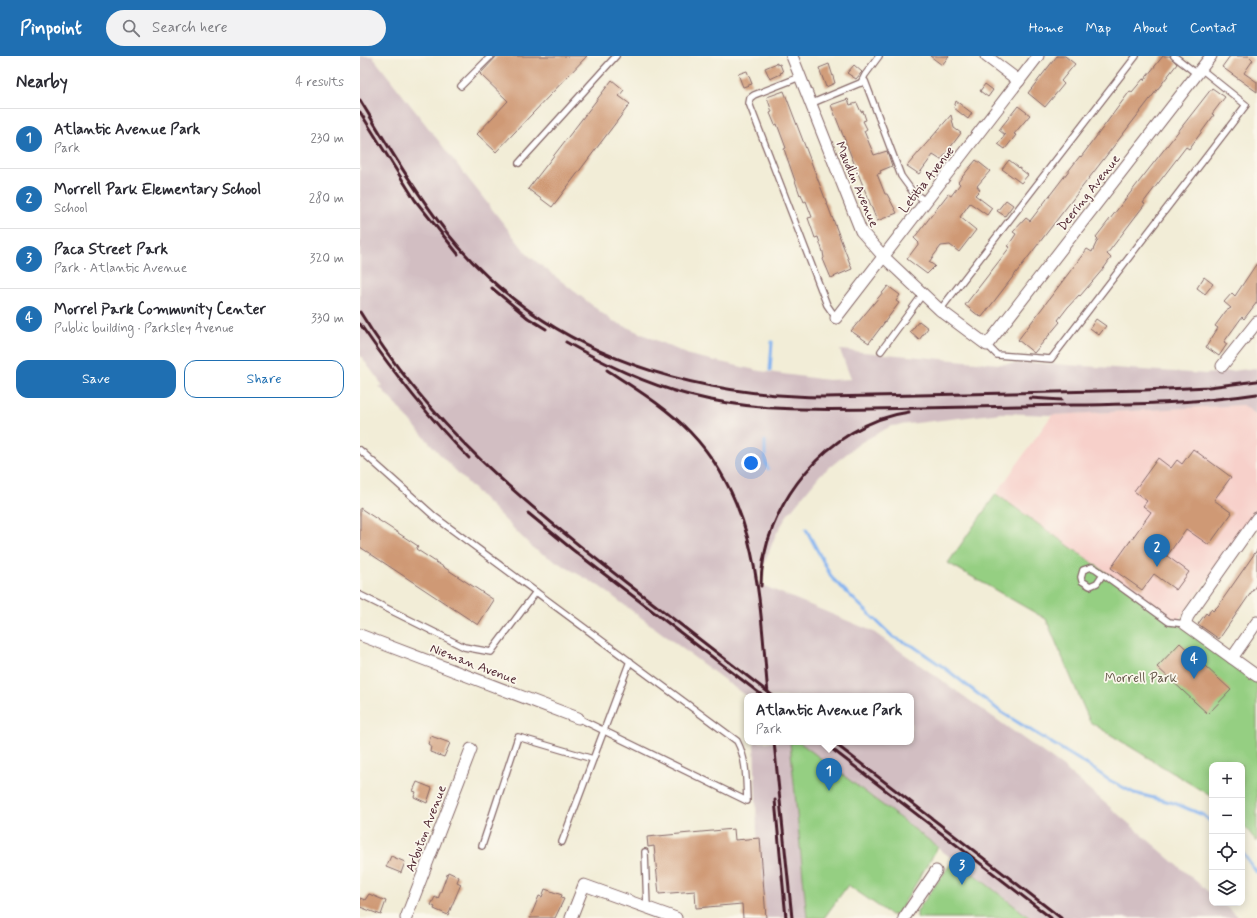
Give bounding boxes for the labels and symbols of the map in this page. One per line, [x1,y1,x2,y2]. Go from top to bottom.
street label: Maudlin Avenue [831,139,882,230]
street label: Letitia Avenue [896,143,959,217]
street label: Deering Avenue [1054,151,1124,235]
your location [741,453,761,473]
pin: 2 [1144,534,1170,567]
street label: Nieman Avenue [427,640,519,689]
pin: 4 [1181,646,1207,679]
park label: Morrell Park [1105,670,1178,687]
pin: 1 [816,758,842,791]
street label: Arbuton Avenue [402,783,451,874]
pin: 3 [949,852,975,885]

